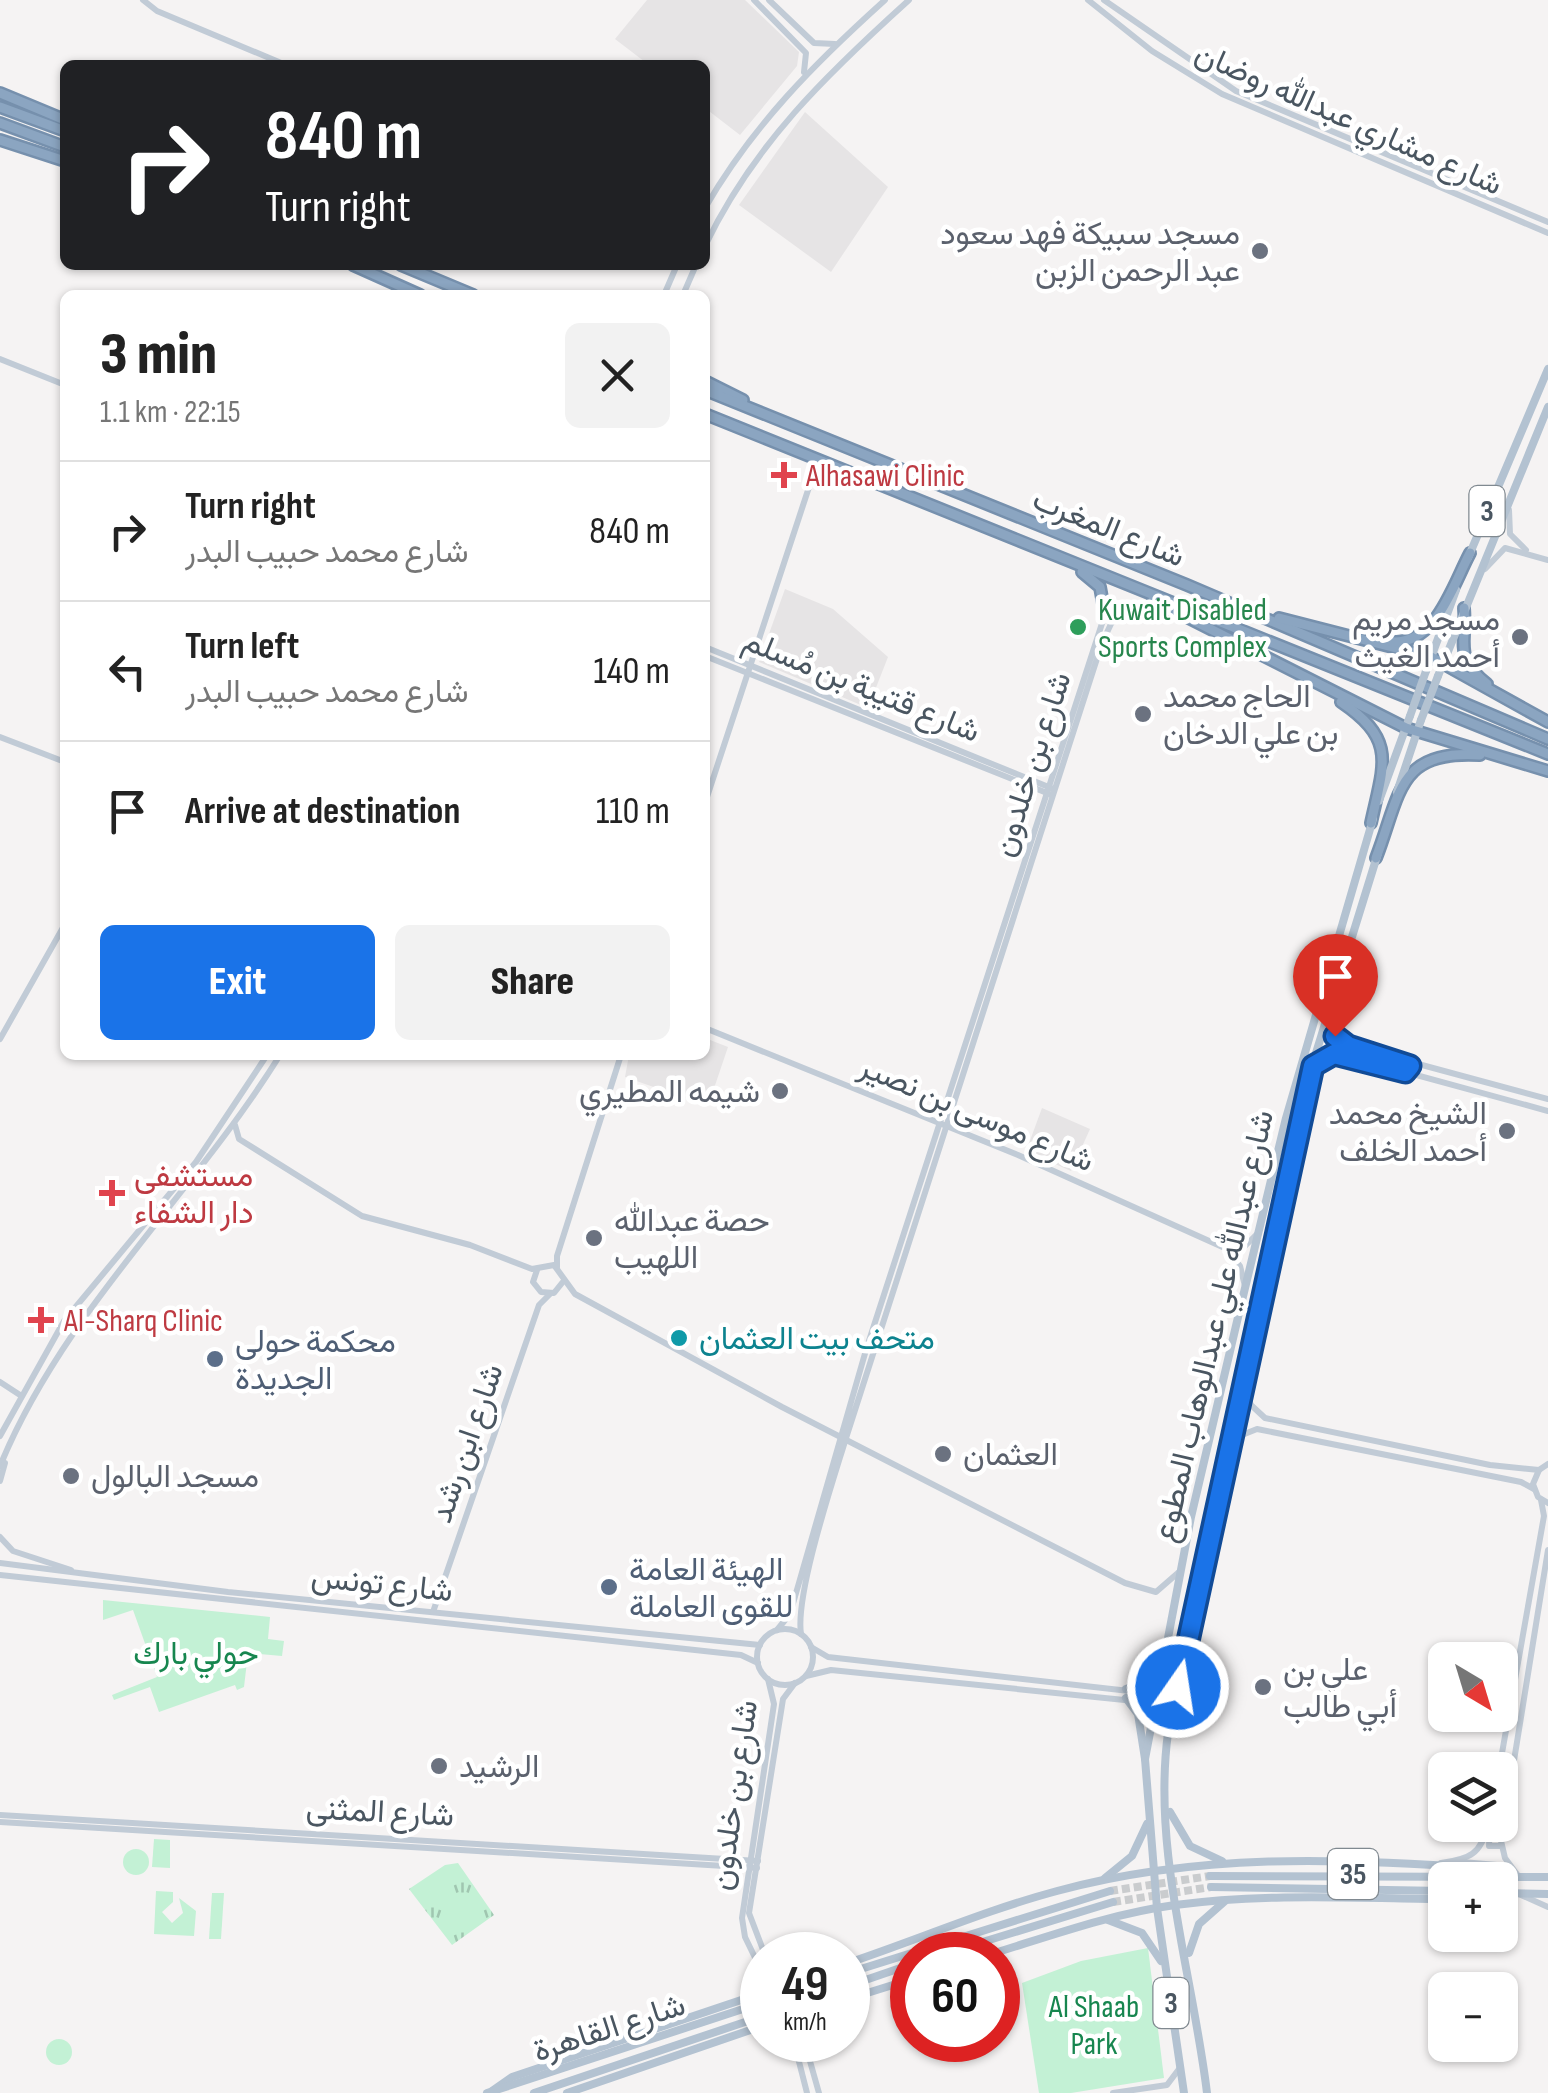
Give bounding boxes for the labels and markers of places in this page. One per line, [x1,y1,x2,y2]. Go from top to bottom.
place label: مسجد سبيكة فهد سعود عبد الرحمن الزبن [940,215,1240,291]
marker: مسجد سبيكة فهد سعود عبد الرحمن الزبن [1249,240,1271,262]
place label: Alhasawi Clinic [805,457,965,496]
marker: Alhasawi Clinic [771,462,797,488]
place label: Kuwait Disabled Sports Complex [1098,591,1267,667]
place label: مسجد مريم أحمد الغيث [1352,601,1500,677]
marker: Kuwait Disabled Sports Complex [1067,616,1089,638]
marker: مسجد مريم أحمد الغيث [1509,626,1531,648]
place label: الحاج محمد بن علي الدخان [1163,678,1338,759]
marker: الحاج محمد بن علي الدخان [1132,703,1154,725]
pin [1293,934,1378,1037]
place label: شيمه المطيري [579,1073,760,1117]
marker: شيمه المطيري [769,1080,791,1102]
place label: الشيخ محمد أحمد الخلف [1329,1095,1487,1171]
marker: الشيخ محمد أحمد الخلف [1496,1120,1518,1142]
place label: مستشفى دار الشفاء [134,1157,254,1233]
marker: مستشفى دار الشفاء [99,1180,125,1206]
place label: حصة عبدالله اللهيب [614,1202,770,1278]
marker: حصة عبدالله اللهيب [583,1227,605,1249]
place label: Al-Sharq Clinic [63,1302,223,1341]
marker: Al-Sharq Clinic [28,1307,54,1333]
place label: متحف بيت العثمان [699,1320,935,1359]
place label: محكمة حولى الجديدة [235,1323,396,1399]
marker: متحف بيت العثمان [668,1327,690,1349]
marker: محكمة حولى الجديدة [204,1348,226,1370]
place label: العثمان [963,1436,1058,1475]
marker: العثمان [932,1443,954,1465]
place label: مسجد البالول [91,1458,259,1497]
marker: مسجد البالول [60,1465,82,1487]
place label: الهيئة العامة للقوى العاملة [629,1551,793,1627]
marker: الهيئة العامة للقوى العاملة [598,1576,620,1598]
place label: علي بن أبي طالب [1283,1651,1397,1732]
marker: علي بن أبي طالب [1252,1676,1274,1698]
place label: الرشيد [459,1748,539,1787]
marker: الرشيد [428,1755,450,1777]

